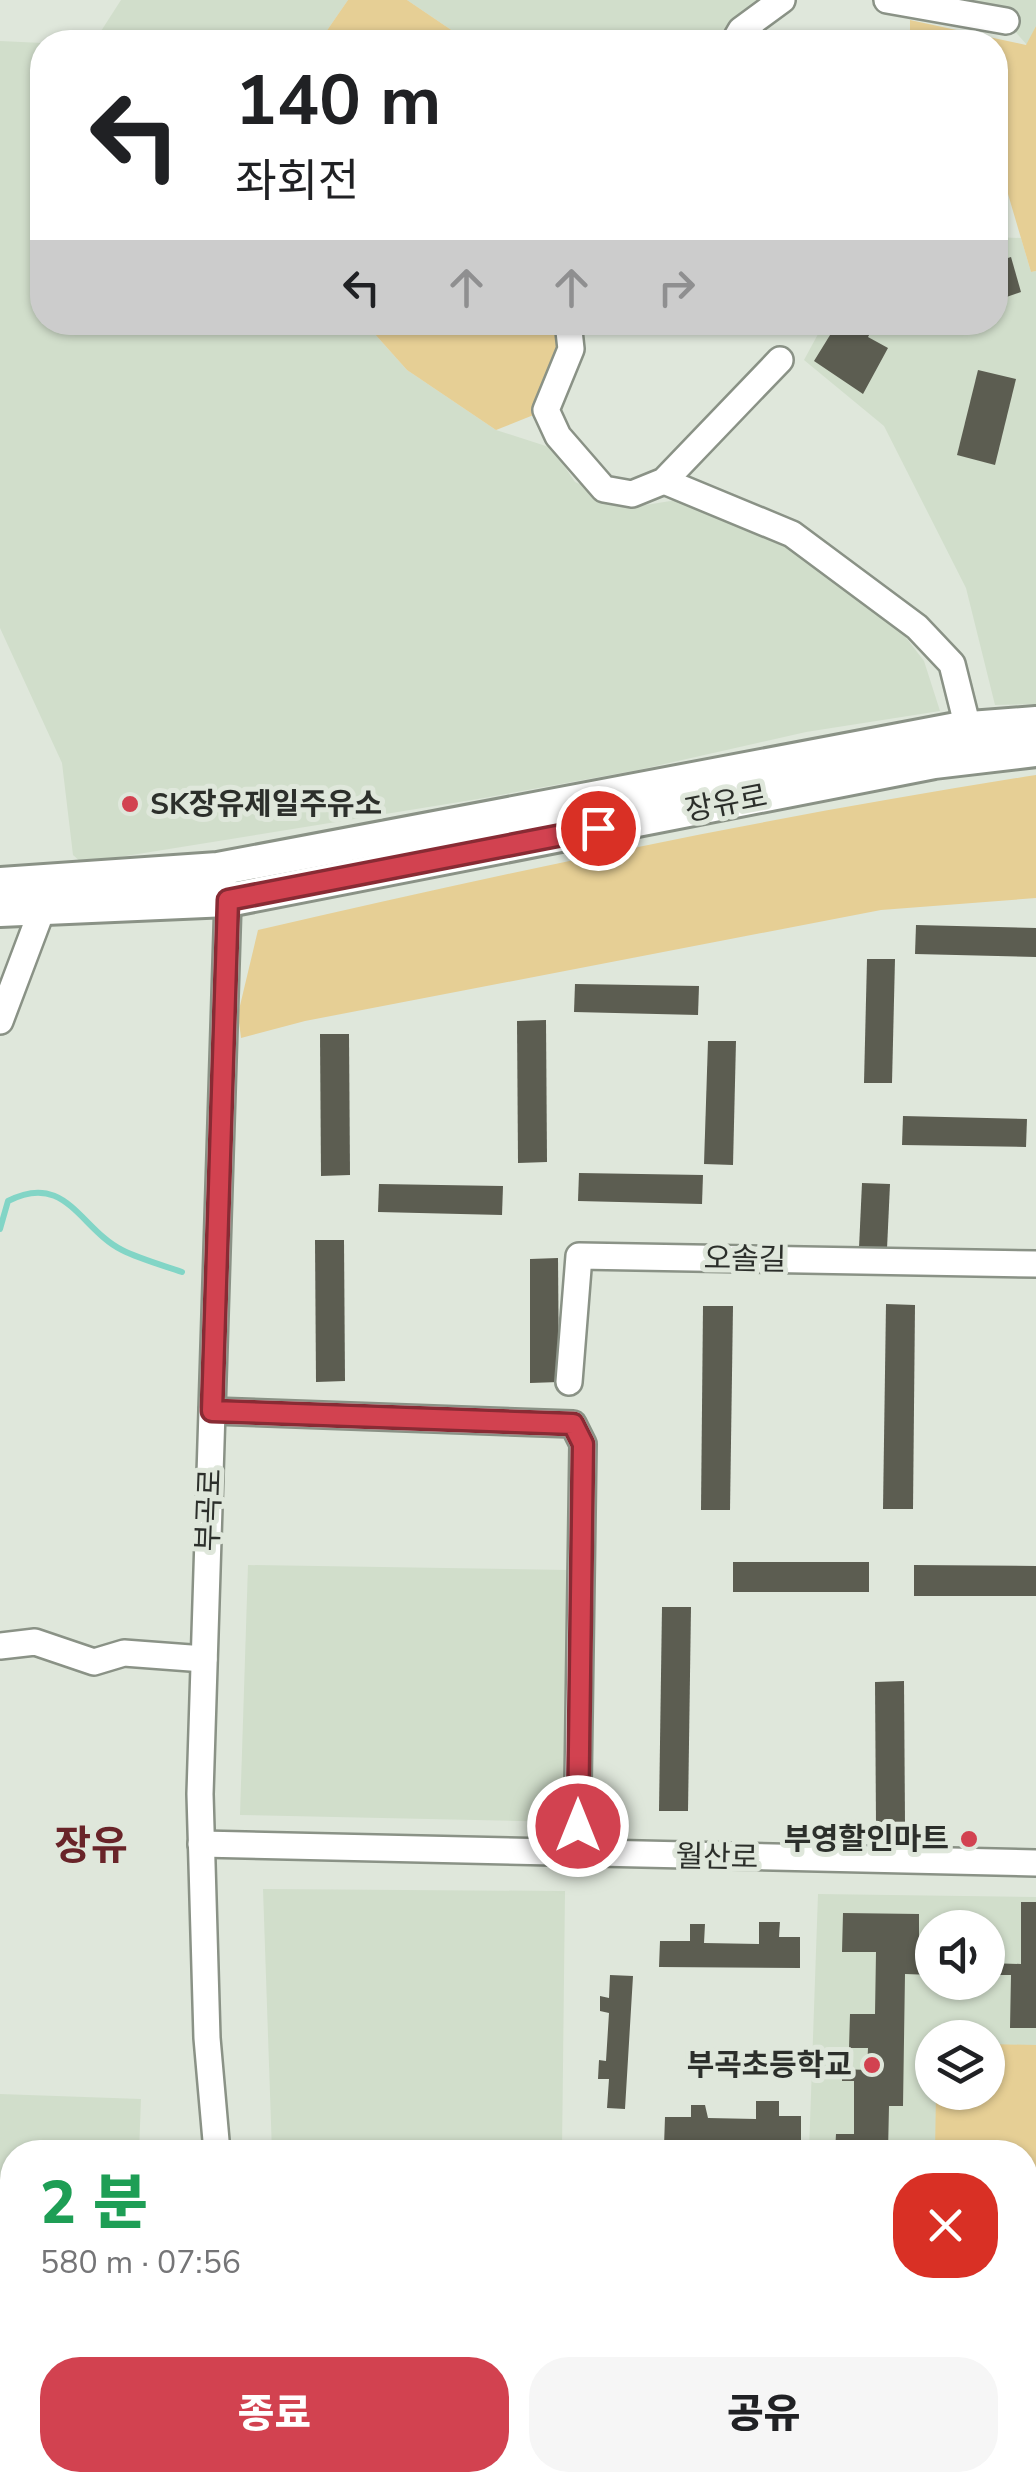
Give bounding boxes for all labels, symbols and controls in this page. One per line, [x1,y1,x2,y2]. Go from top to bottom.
text: 140 m [235,53,441,149]
icon: left [70,70,200,200]
text: 좌회전 [235,151,359,212]
icon: left [334,260,389,315]
icon: ahead [439,260,494,315]
icon: ahead [544,260,599,315]
icon: right [649,260,704,315]
street label: 장유로 [682,775,771,832]
place label: SK장유제일주유소 [150,784,382,825]
pin [556,786,641,871]
marker: SK장유제일주유소 [119,793,141,815]
icon: arrive [571,801,626,856]
street label: 오솔길 [703,1238,787,1281]
street label: 부곡로 [188,1468,231,1552]
position arrow [526,1774,630,1878]
district label: 장유 [54,1819,128,1873]
place label: 부영할인마트 [783,1819,949,1860]
marker: 부영할인마트 [958,1828,980,1850]
street label: 월산로 [675,1836,759,1879]
map controls [915,1910,1005,2110]
button: sound [915,1910,1005,2000]
button: layers [915,2020,1005,2110]
place label: 부곡초등학교 [686,2045,852,2086]
marker: 부곡초등학교 [861,2054,883,2076]
text: 2 분 [40,2162,148,2244]
button: close [893,2173,998,2278]
text: 580 m · 07:56 [40,2241,241,2284]
button: 종료 [40,2357,509,2472]
button: 공유 [529,2357,998,2472]

